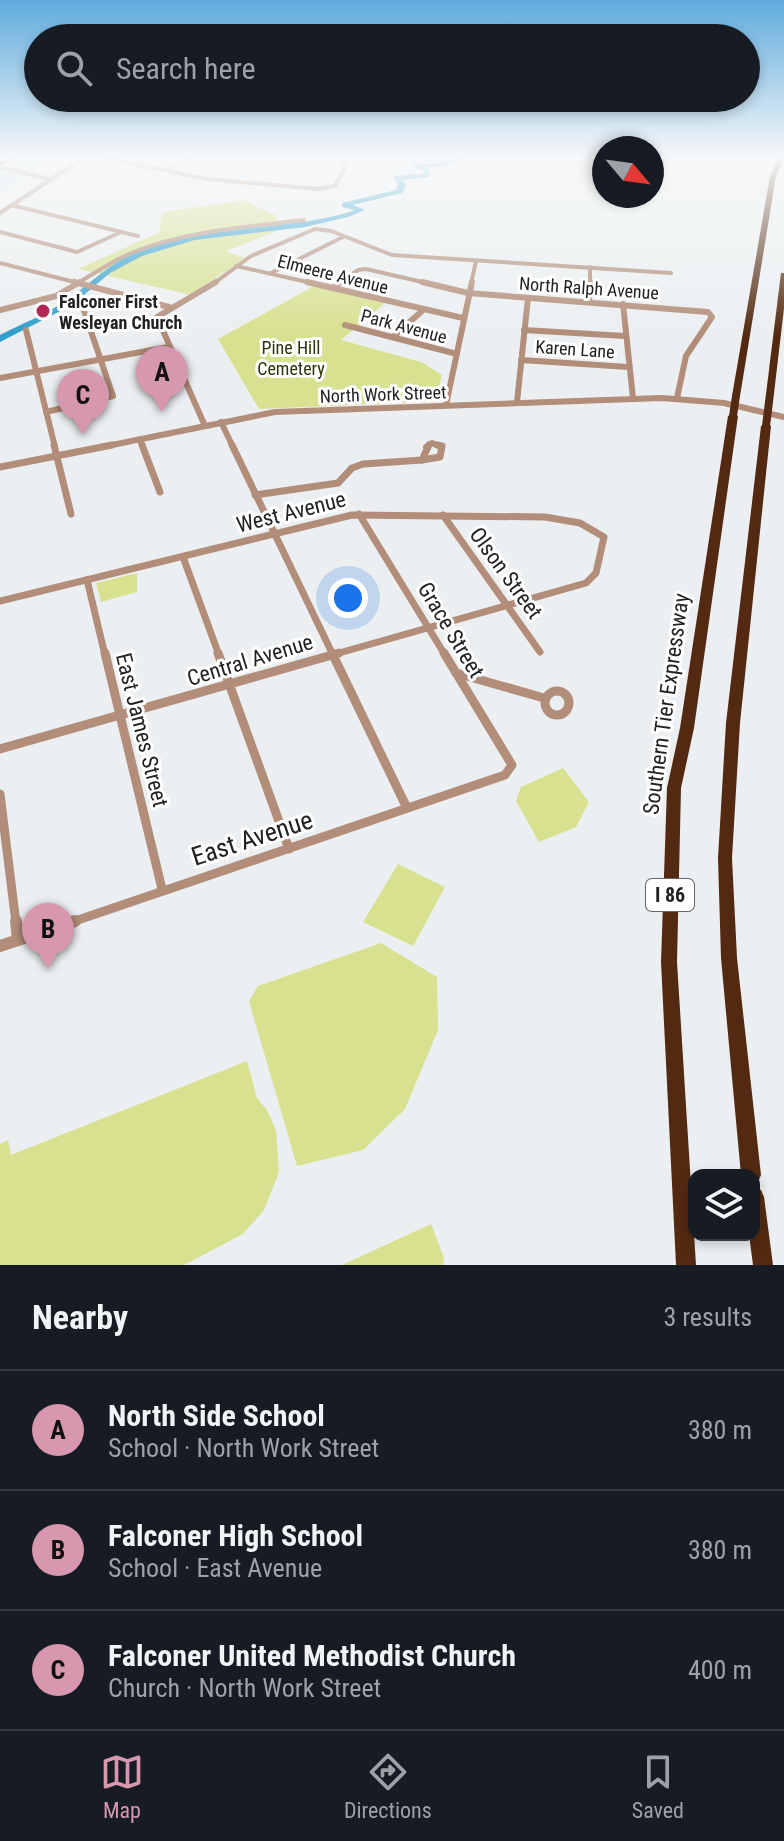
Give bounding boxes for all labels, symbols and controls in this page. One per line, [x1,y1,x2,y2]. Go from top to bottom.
search box [24,24,760,112]
icon: search [52,46,96,90]
text: Search here [116,51,256,86]
north arrow [592,136,664,208]
street label: Elmeere Avenue [276,250,390,298]
street label: North Ralph Avenue [518,273,660,303]
place label: Falconer First Wesleyan Church [59,291,182,333]
marker: Falconer First Wesleyan Church [34,302,52,320]
street label: Park Avenue [359,304,449,348]
street label: Karen Lane [535,336,615,362]
park label: Pine Hill Cemetery [257,337,325,379]
pin: A [136,346,188,412]
pin: C [57,369,109,435]
street label: North Work Street [319,381,447,407]
street label: West Avenue [234,486,348,538]
street label: Olson Street [465,523,547,623]
your location [328,578,368,618]
street label: Grace Street [413,578,489,682]
street label: Southern Tier Expressway [638,592,694,816]
street label: Central Avenue [184,629,316,691]
street label: East James Street [111,650,173,810]
street label: East Avenue [188,804,316,872]
road number: I 86 [646,879,694,911]
pin: B [22,903,74,969]
map controls [688,1169,760,1241]
button: layers [688,1169,760,1241]
text: Nearby [32,1297,128,1337]
text: 3 results [663,1302,752,1332]
text: North Side School [108,1398,325,1433]
text: A [50,1415,66,1445]
text: 380 m [688,1415,752,1445]
text: School · North Work Street [108,1433,379,1463]
text: Falconer High School [108,1518,363,1553]
text: B [51,1535,65,1565]
text: 380 m [688,1535,752,1565]
text: School · East Avenue [108,1553,322,1583]
text: Falconer United Methodist Church [108,1638,516,1673]
text: C [51,1655,65,1685]
text: 400 m [688,1655,752,1685]
text: Church · North Work Street [108,1673,381,1703]
tab: Map [100,1750,144,1823]
tab: Directions [344,1750,432,1823]
tab: Saved [632,1750,684,1823]

